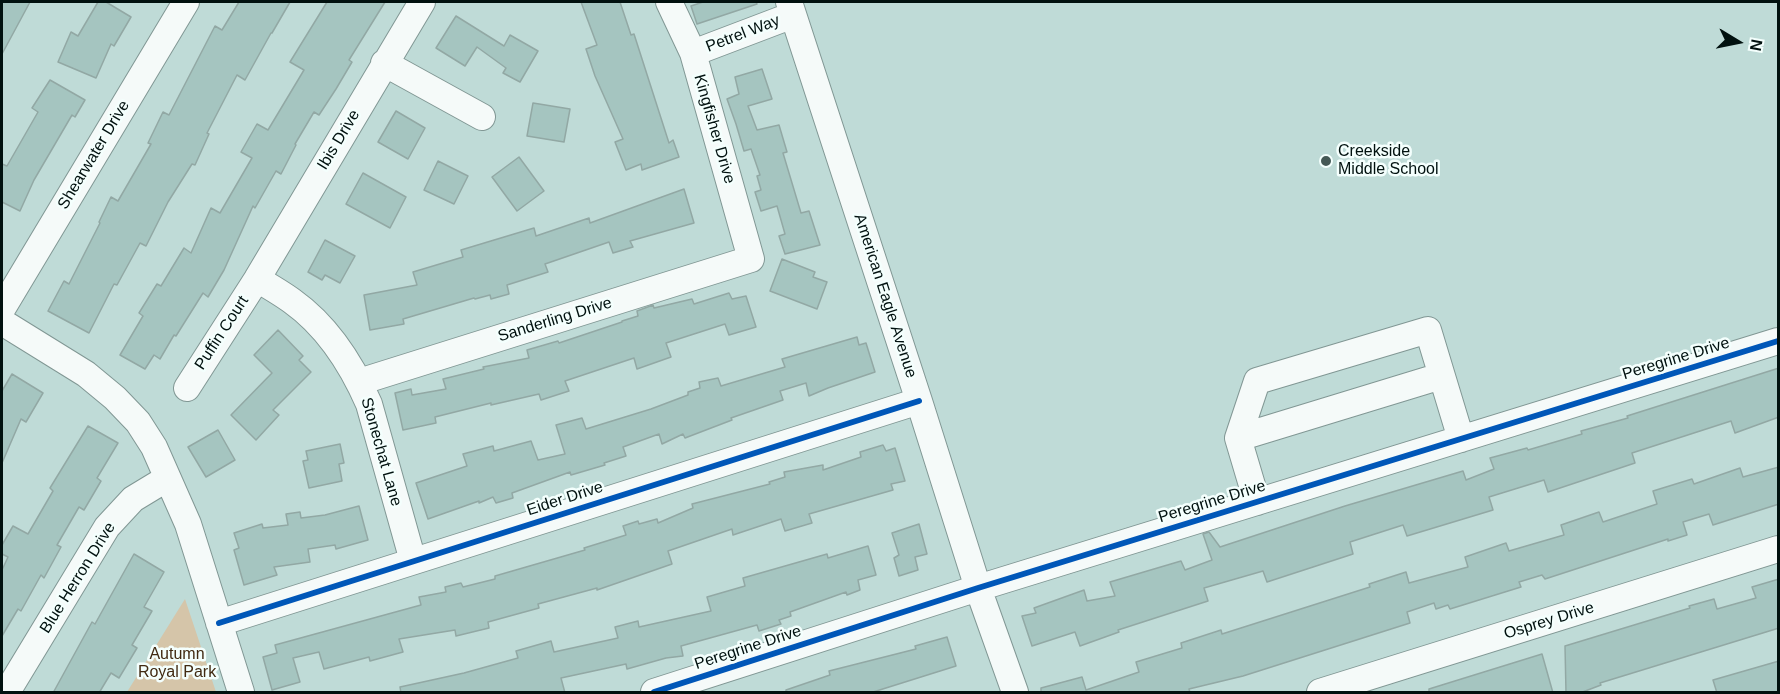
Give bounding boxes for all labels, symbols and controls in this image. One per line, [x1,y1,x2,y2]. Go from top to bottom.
street label: Petrel Way [703,11,783,57]
north arrow [1708,12,1768,72]
text: N [1747,38,1766,52]
street label: Kingfisher Drive [689,72,739,186]
street label: Shearwater Drive [54,97,134,213]
street label: Ibis Drive [314,106,364,174]
place label: Creekside Middle School [1338,142,1438,180]
marker: Creekside Middle School [1319,154,1333,168]
street label: American Eagle Avenue [849,212,921,380]
street label: Puffin Court [191,292,253,374]
street label: Sanderling Drive [496,294,614,346]
street label: Peregrine Drive [1620,334,1732,384]
street label: Stonechat Lane [356,395,406,509]
street label: Peregrine Drive [1156,477,1268,527]
street label: Eider Drive [524,478,606,520]
street label: Blue Herron Drive [36,519,120,637]
street label: Osprey Drive [1502,598,1596,644]
street label: Peregrine Drive [692,622,804,674]
park label: Autumn Royal Park [138,645,216,683]

